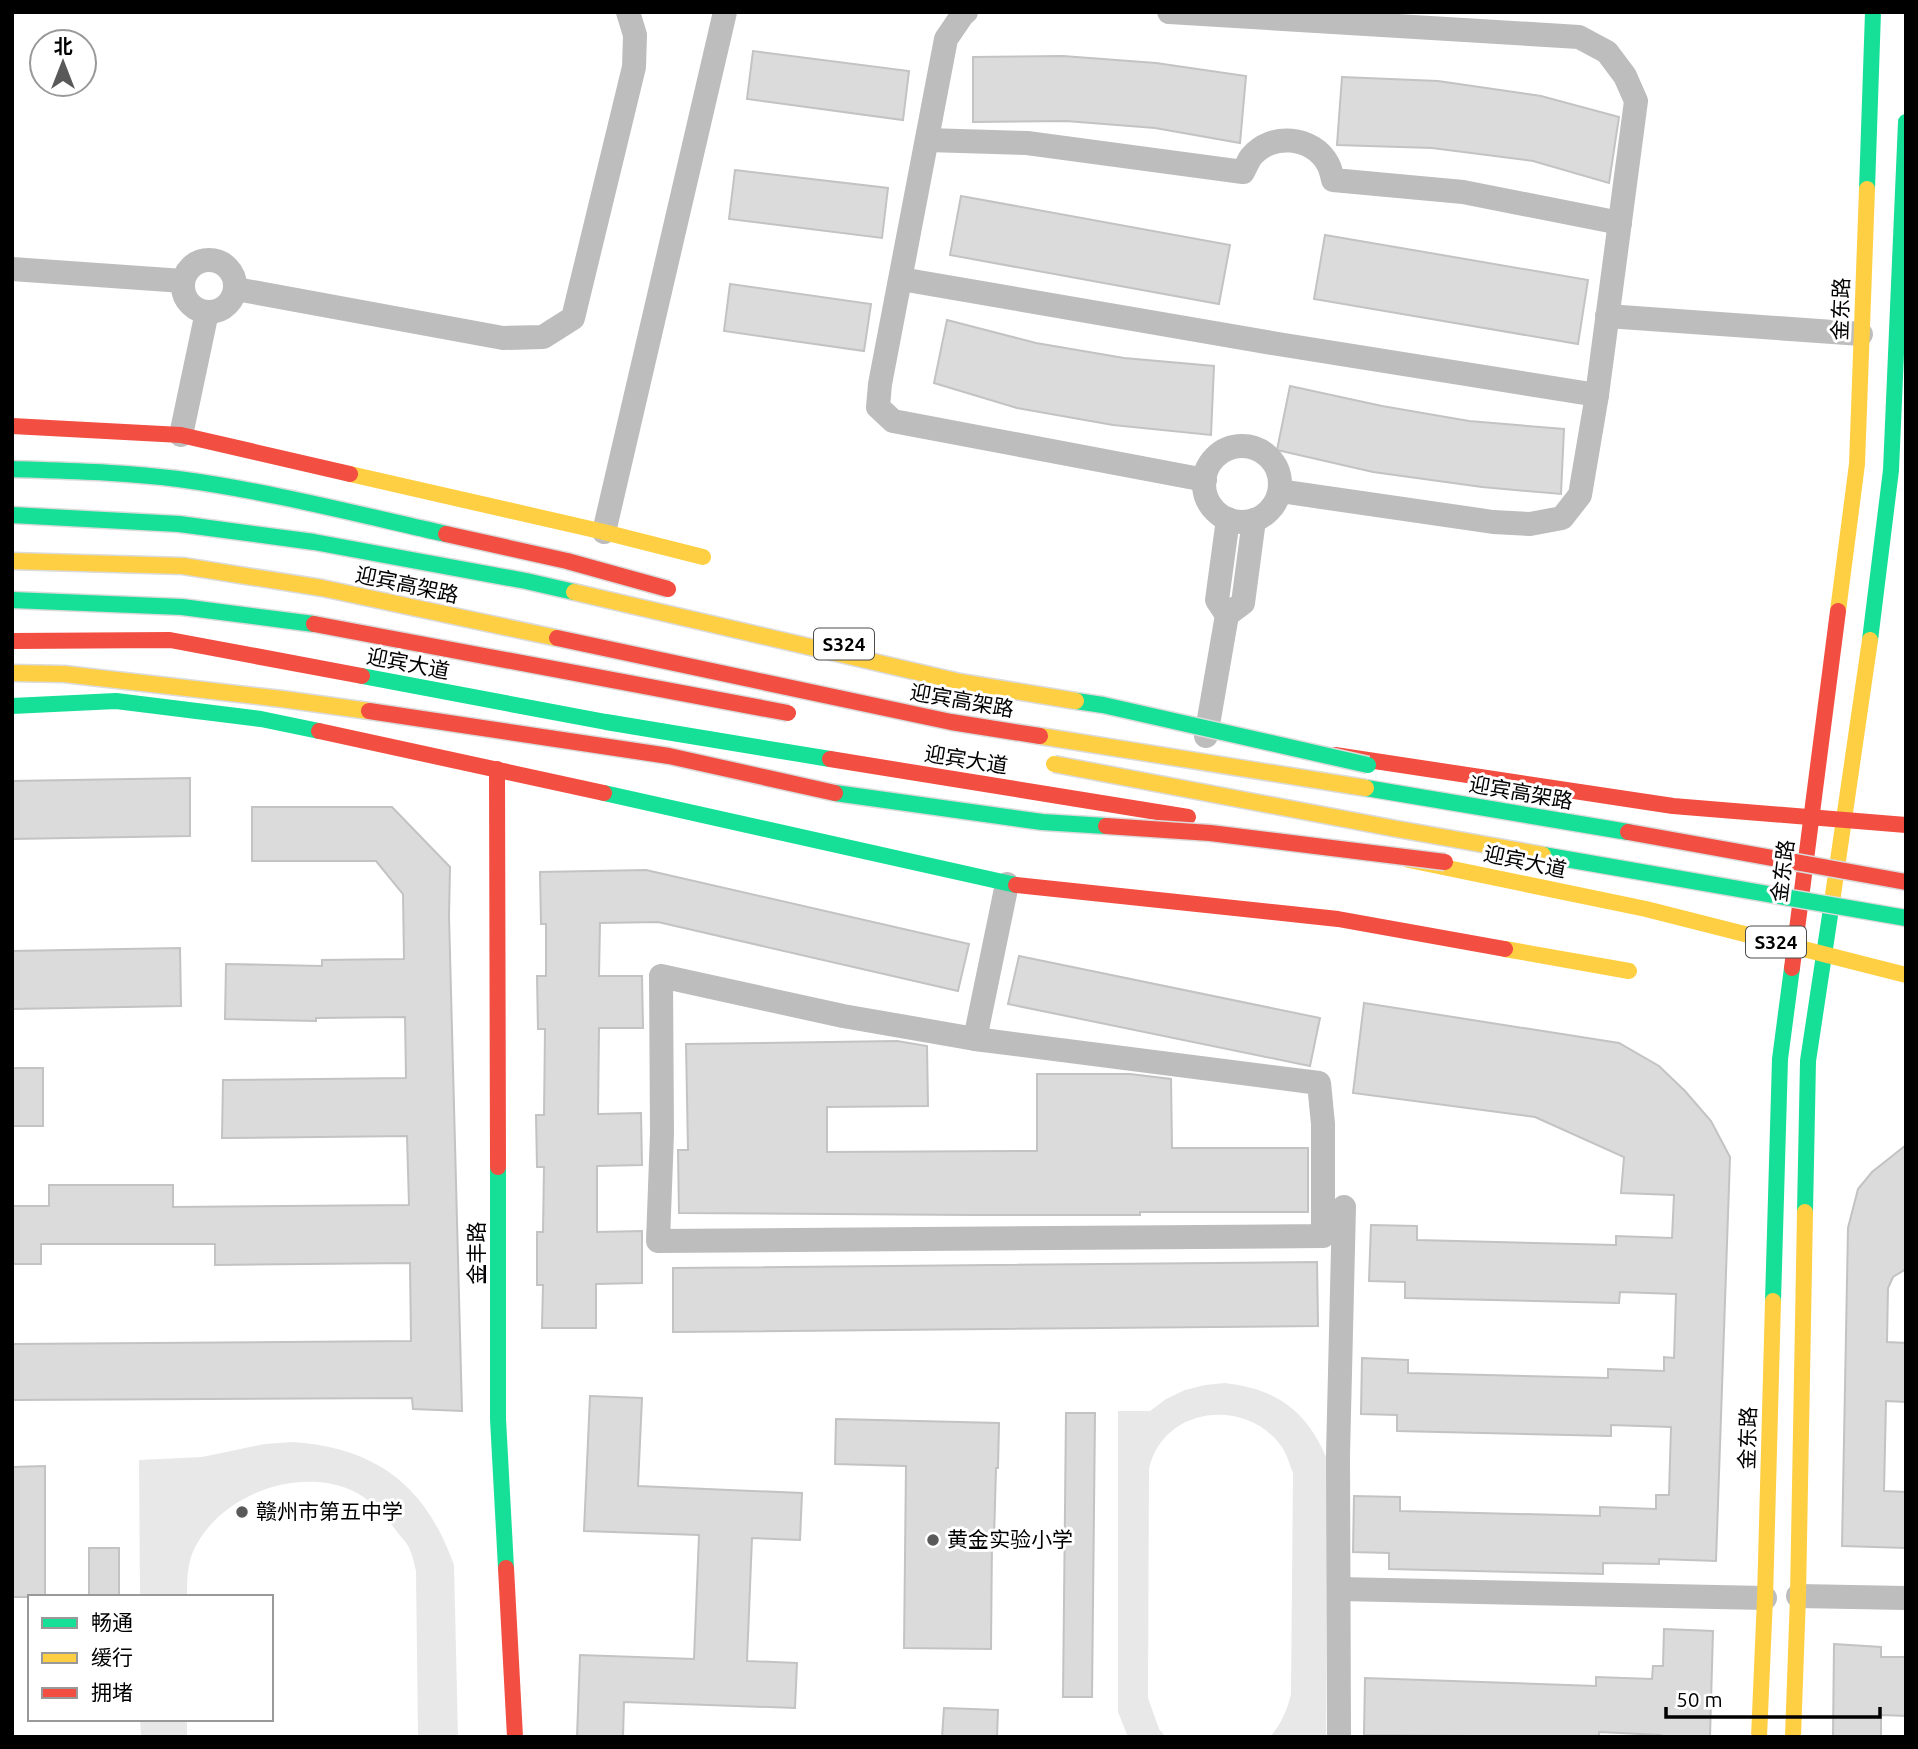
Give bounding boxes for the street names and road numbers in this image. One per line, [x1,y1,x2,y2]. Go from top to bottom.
street label: 金东路 [1827,277,1853,341]
street label: 迎宾高架路 [353,561,461,607]
road number: S324 [814,628,874,660]
street label: 迎宾大道 [365,643,452,683]
street label: 迎宾高架路 [908,679,1016,721]
street label: 迎宾大道 [923,741,1010,777]
street label: 迎宾高架路 [1467,771,1575,813]
street label: 金东路 [1766,838,1798,904]
street label: 迎宾大道 [1482,841,1569,881]
road number: S324 [1746,926,1806,958]
street label: 金丰路 [464,1222,488,1285]
street label: 金东路 [1734,1406,1760,1470]

